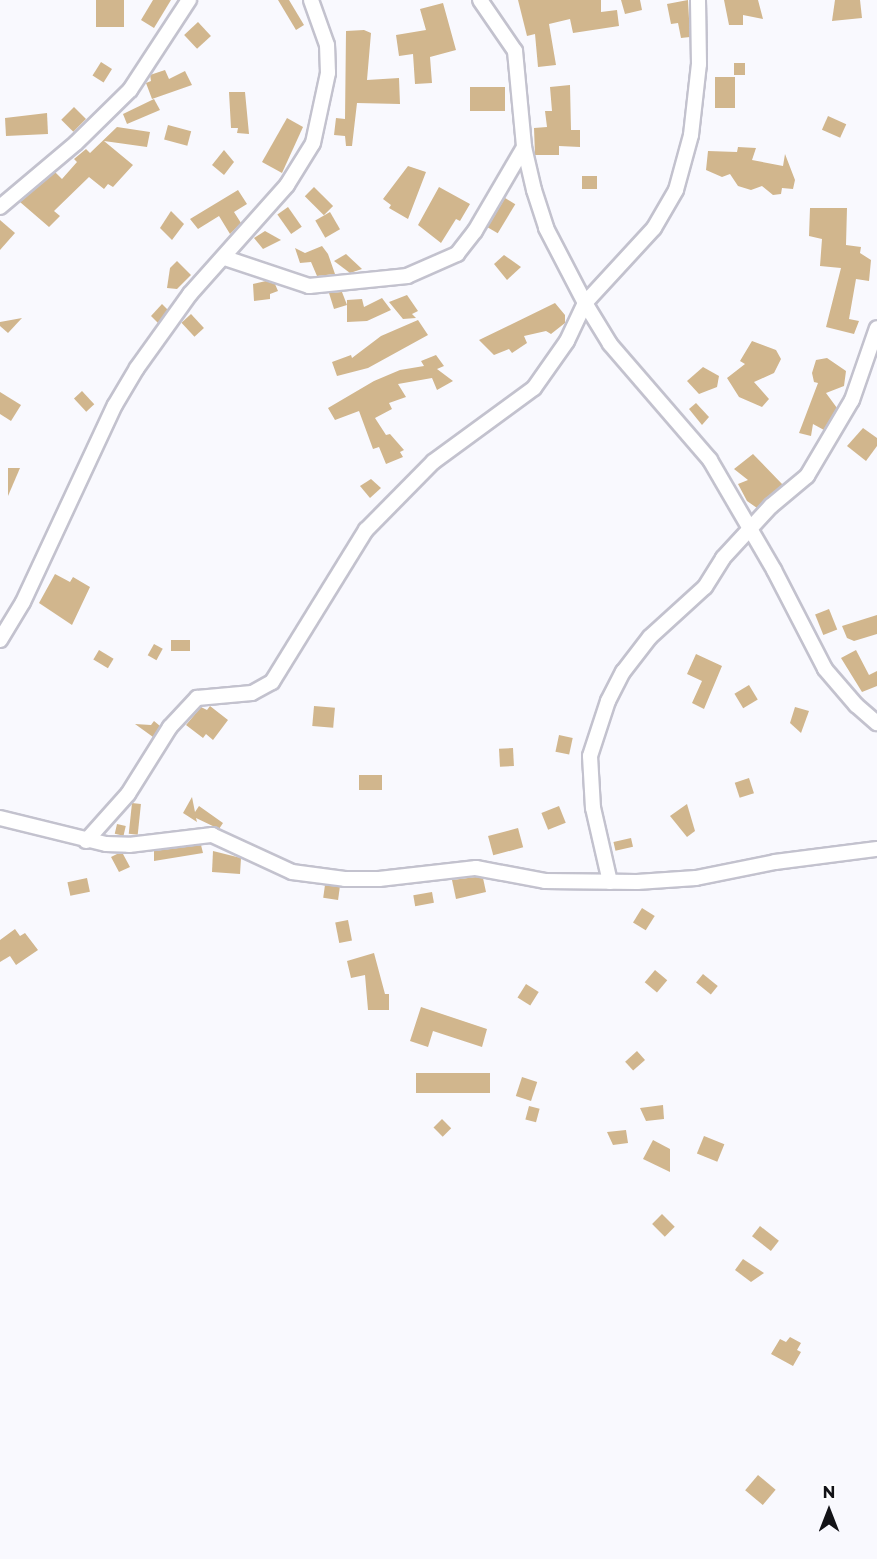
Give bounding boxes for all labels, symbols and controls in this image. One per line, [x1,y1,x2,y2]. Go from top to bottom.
north arrow [799,1481,859,1541]
text: N [823,1483,835,1502]

